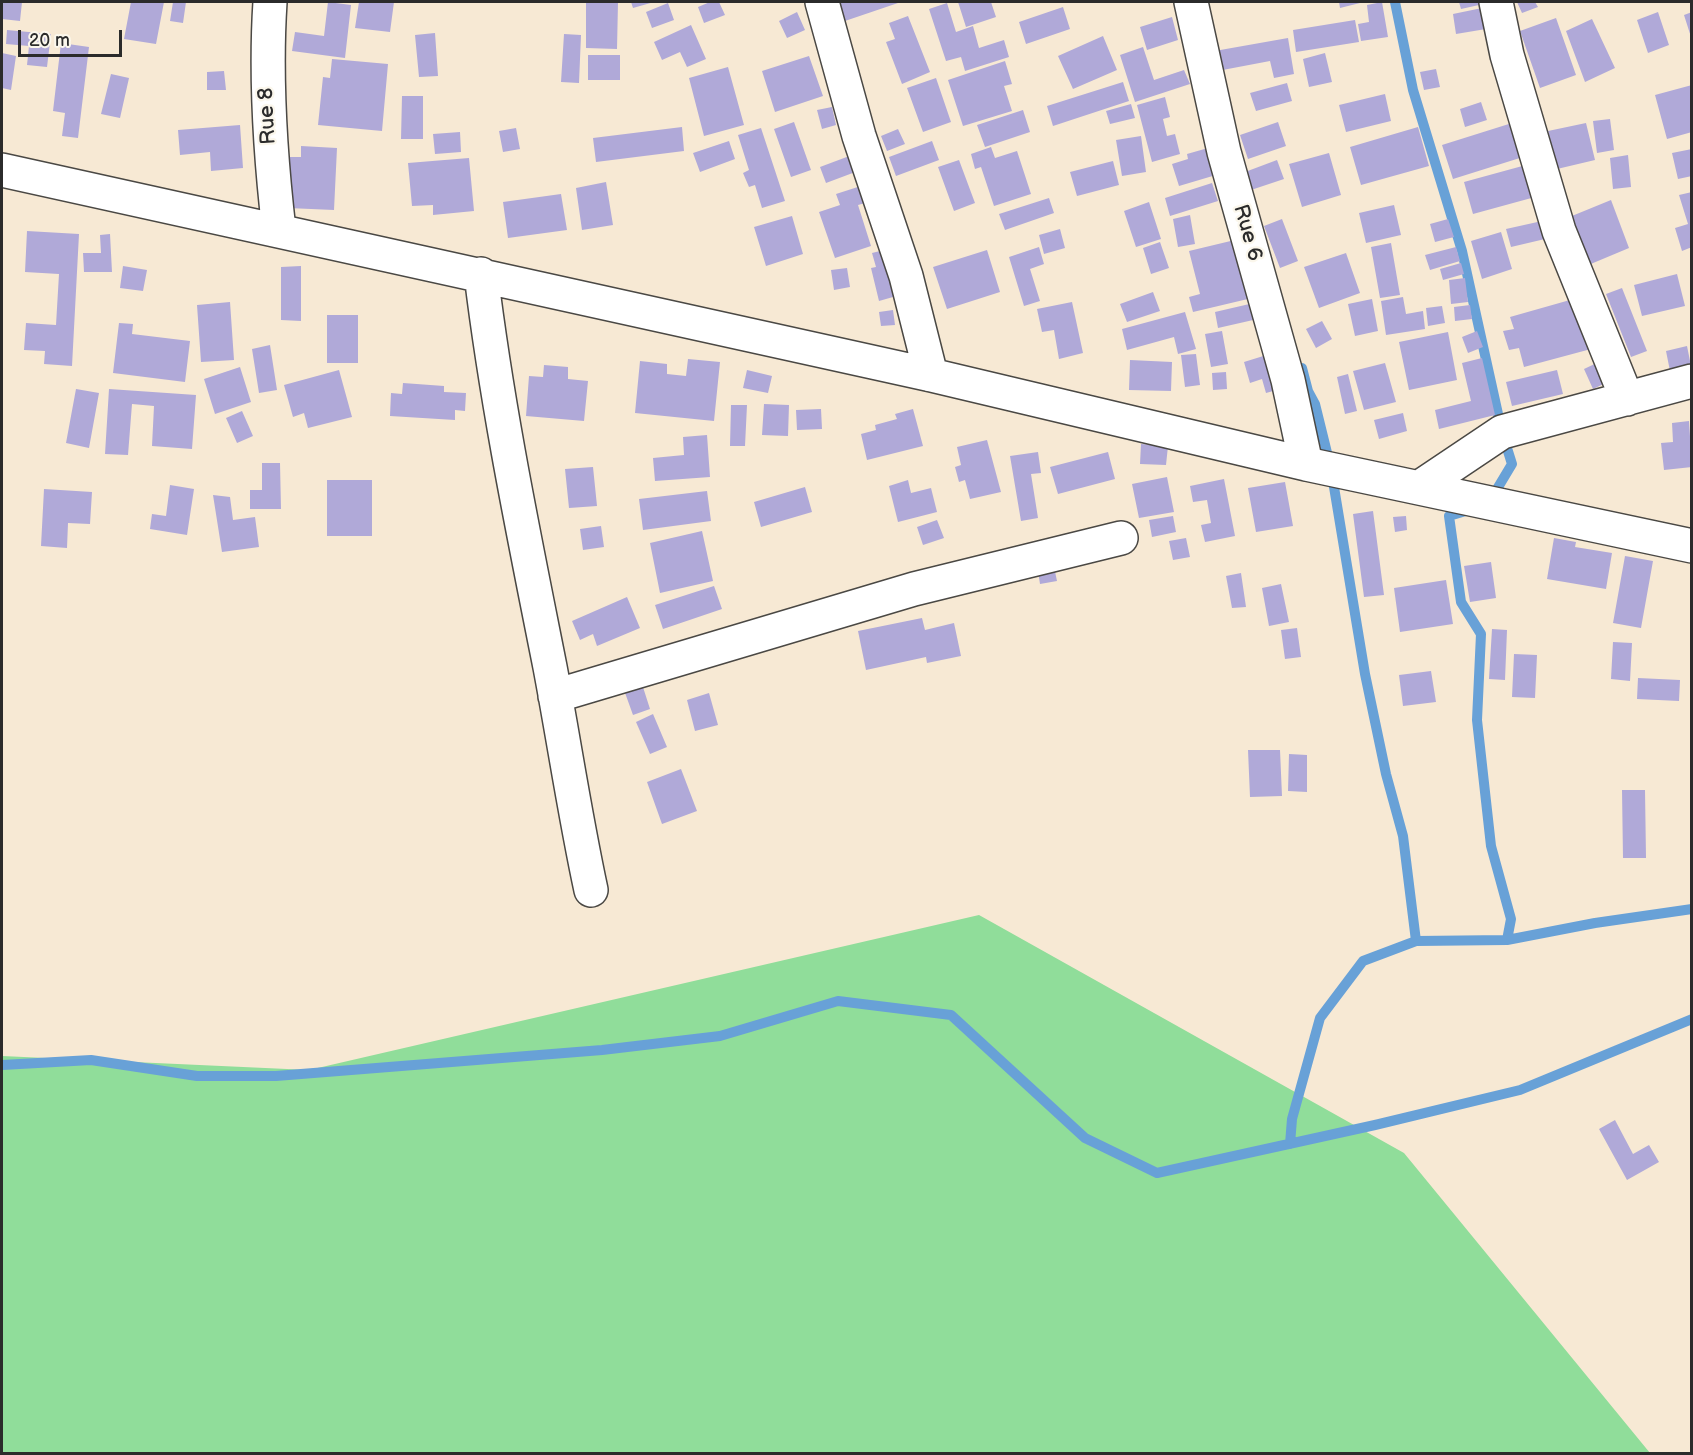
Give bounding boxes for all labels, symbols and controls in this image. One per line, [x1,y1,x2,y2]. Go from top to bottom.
scale bar [21,18,124,56]
text: 20 m [29,30,70,51]
street label: Rue 8 [254,87,282,145]
street label: Rue 6 [1227,202,1267,264]

